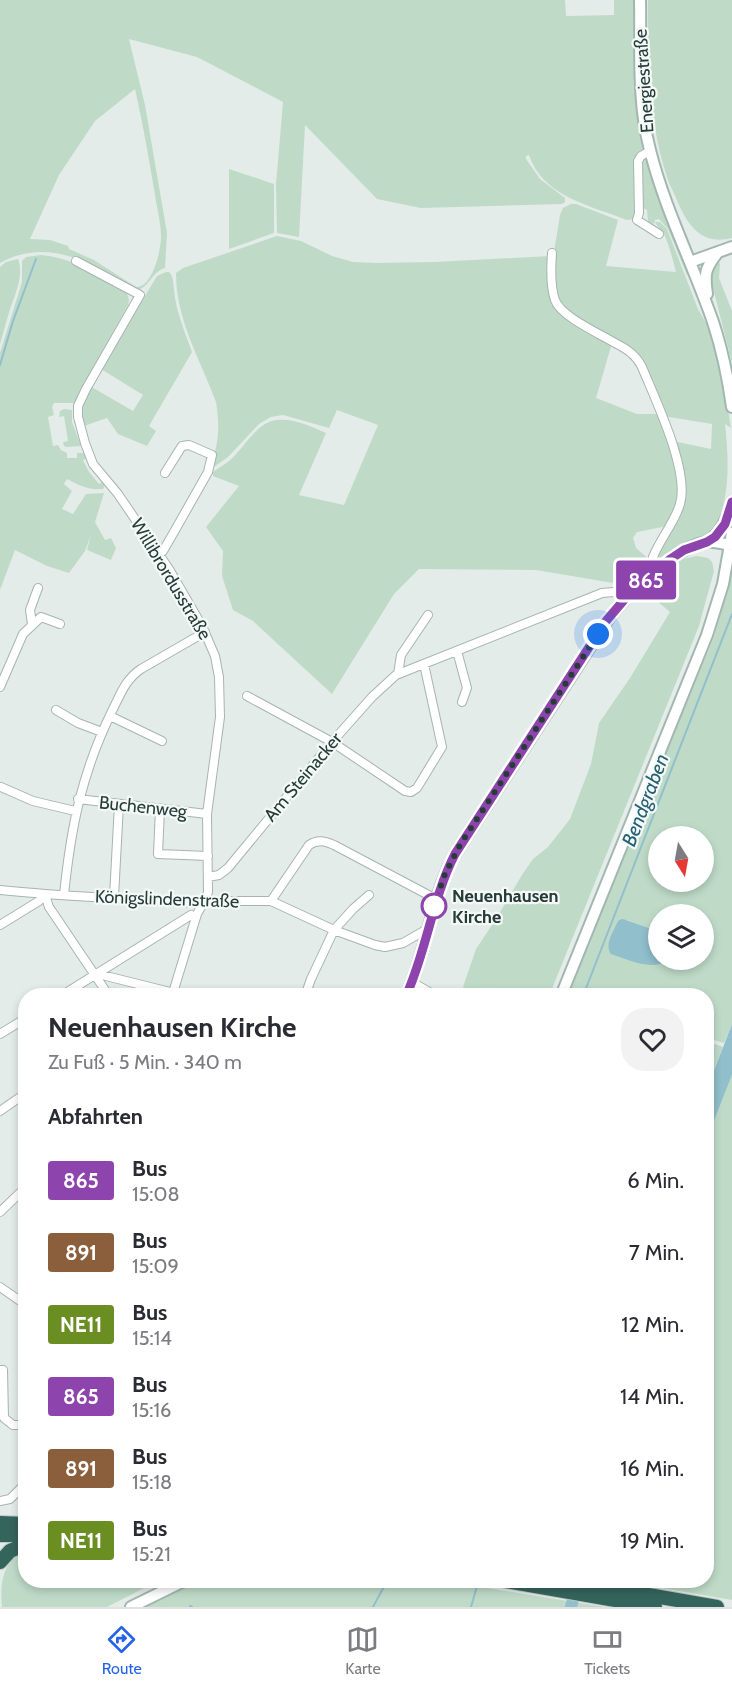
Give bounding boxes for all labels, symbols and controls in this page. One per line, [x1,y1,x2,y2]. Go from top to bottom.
street label: Energiestraße [629,28,659,134]
street label: Willibrordusstraße [126,514,216,644]
line badge: 865 [612,560,680,600]
text: 865 [628,568,664,593]
your location [583,619,613,649]
street label: Am Steinacker [259,728,347,826]
water label: Bendgraben [616,750,674,850]
street label: Buchenweg [98,791,189,823]
north arrow [648,826,714,892]
map controls [648,826,714,970]
street label: Königslindenstraße [94,885,240,913]
place label: Neuenhausen Kirche [452,885,558,928]
marker: Neuenhausen Kirche [421,893,447,919]
button: layers [648,904,714,970]
button: heart [621,1008,684,1071]
text: Neuenhausen Kirche [48,1010,297,1044]
text: Zu Fuß · 5 Min. · 340 m [48,1050,242,1074]
text: Abfahrten [48,1103,143,1130]
text: Bus [132,1155,167,1182]
text: 6 Min. [627,1167,684,1194]
text: 865 [63,1168,99,1193]
text: 15:08 [132,1182,180,1206]
text: Bus [132,1227,167,1254]
text: 7 Min. [629,1239,684,1266]
text: 891 [65,1240,97,1265]
text: 15:09 [132,1254,179,1278]
text: Bus [132,1299,167,1326]
text: 12 Min. [621,1311,684,1338]
text: NE11 [60,1312,102,1337]
text: 15:14 [132,1326,172,1350]
text: Bus [132,1371,167,1398]
text: 14 Min. [620,1383,684,1410]
text: 865 [63,1384,99,1409]
text: 15:16 [132,1398,171,1422]
text: Bus [132,1443,167,1470]
text: 16 Min. [620,1455,684,1482]
text: 891 [65,1456,97,1481]
text: 15:18 [132,1470,172,1494]
text: Bus [132,1515,167,1542]
text: 19 Min. [620,1527,684,1554]
text: NE11 [60,1528,102,1553]
text: 15:21 [132,1542,171,1566]
tab: Route [102,1623,142,1678]
tab: Karte [345,1623,381,1678]
tab: Tickets [584,1623,630,1678]

